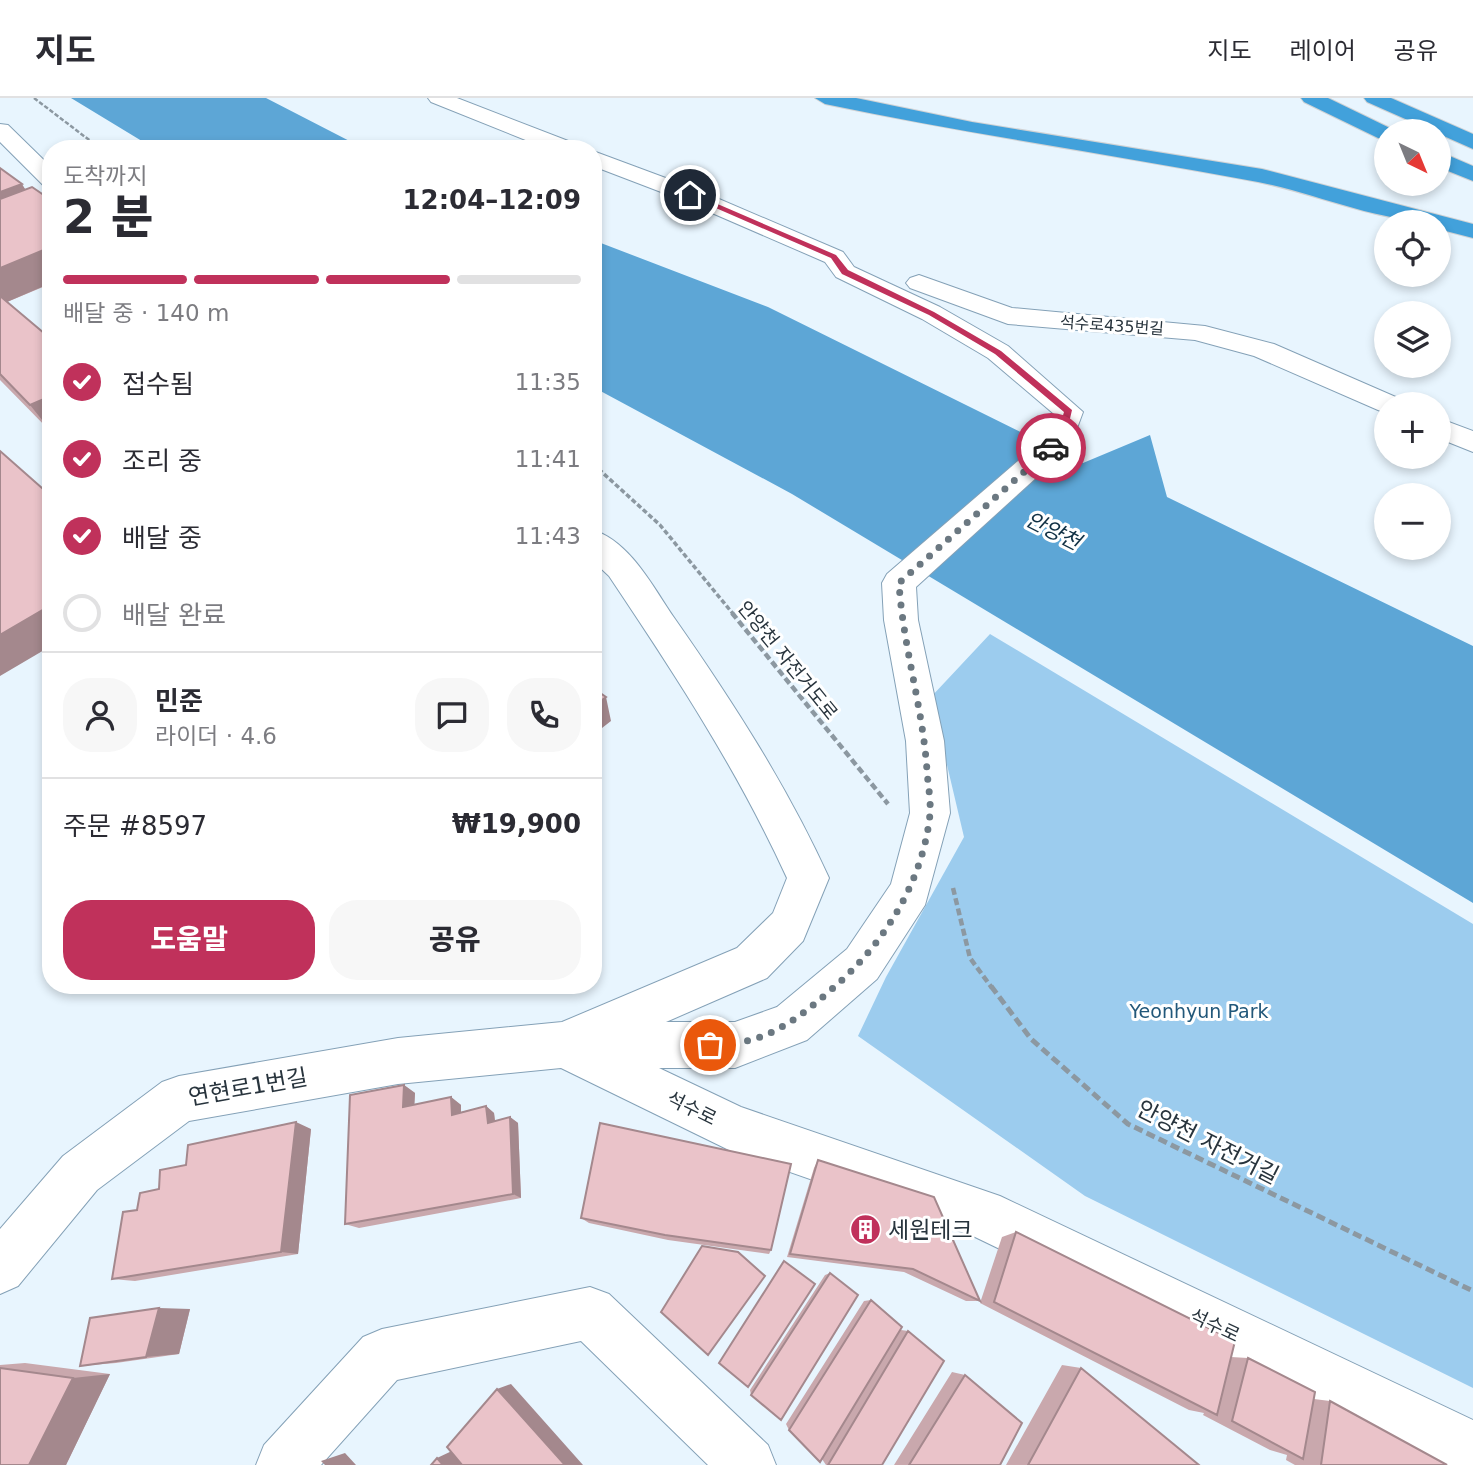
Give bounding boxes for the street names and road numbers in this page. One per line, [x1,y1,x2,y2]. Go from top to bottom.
street label: 석수로435번길 [1059,312,1165,339]
street label: 안양천 자전거도로 [734,596,842,724]
street label: 연현로1번길 [186,1064,310,1110]
street label: 석수로 [664,1087,720,1129]
street label: 안양천 자전거길 [1133,1095,1283,1189]
street label: 석수로 [1187,1304,1243,1346]

